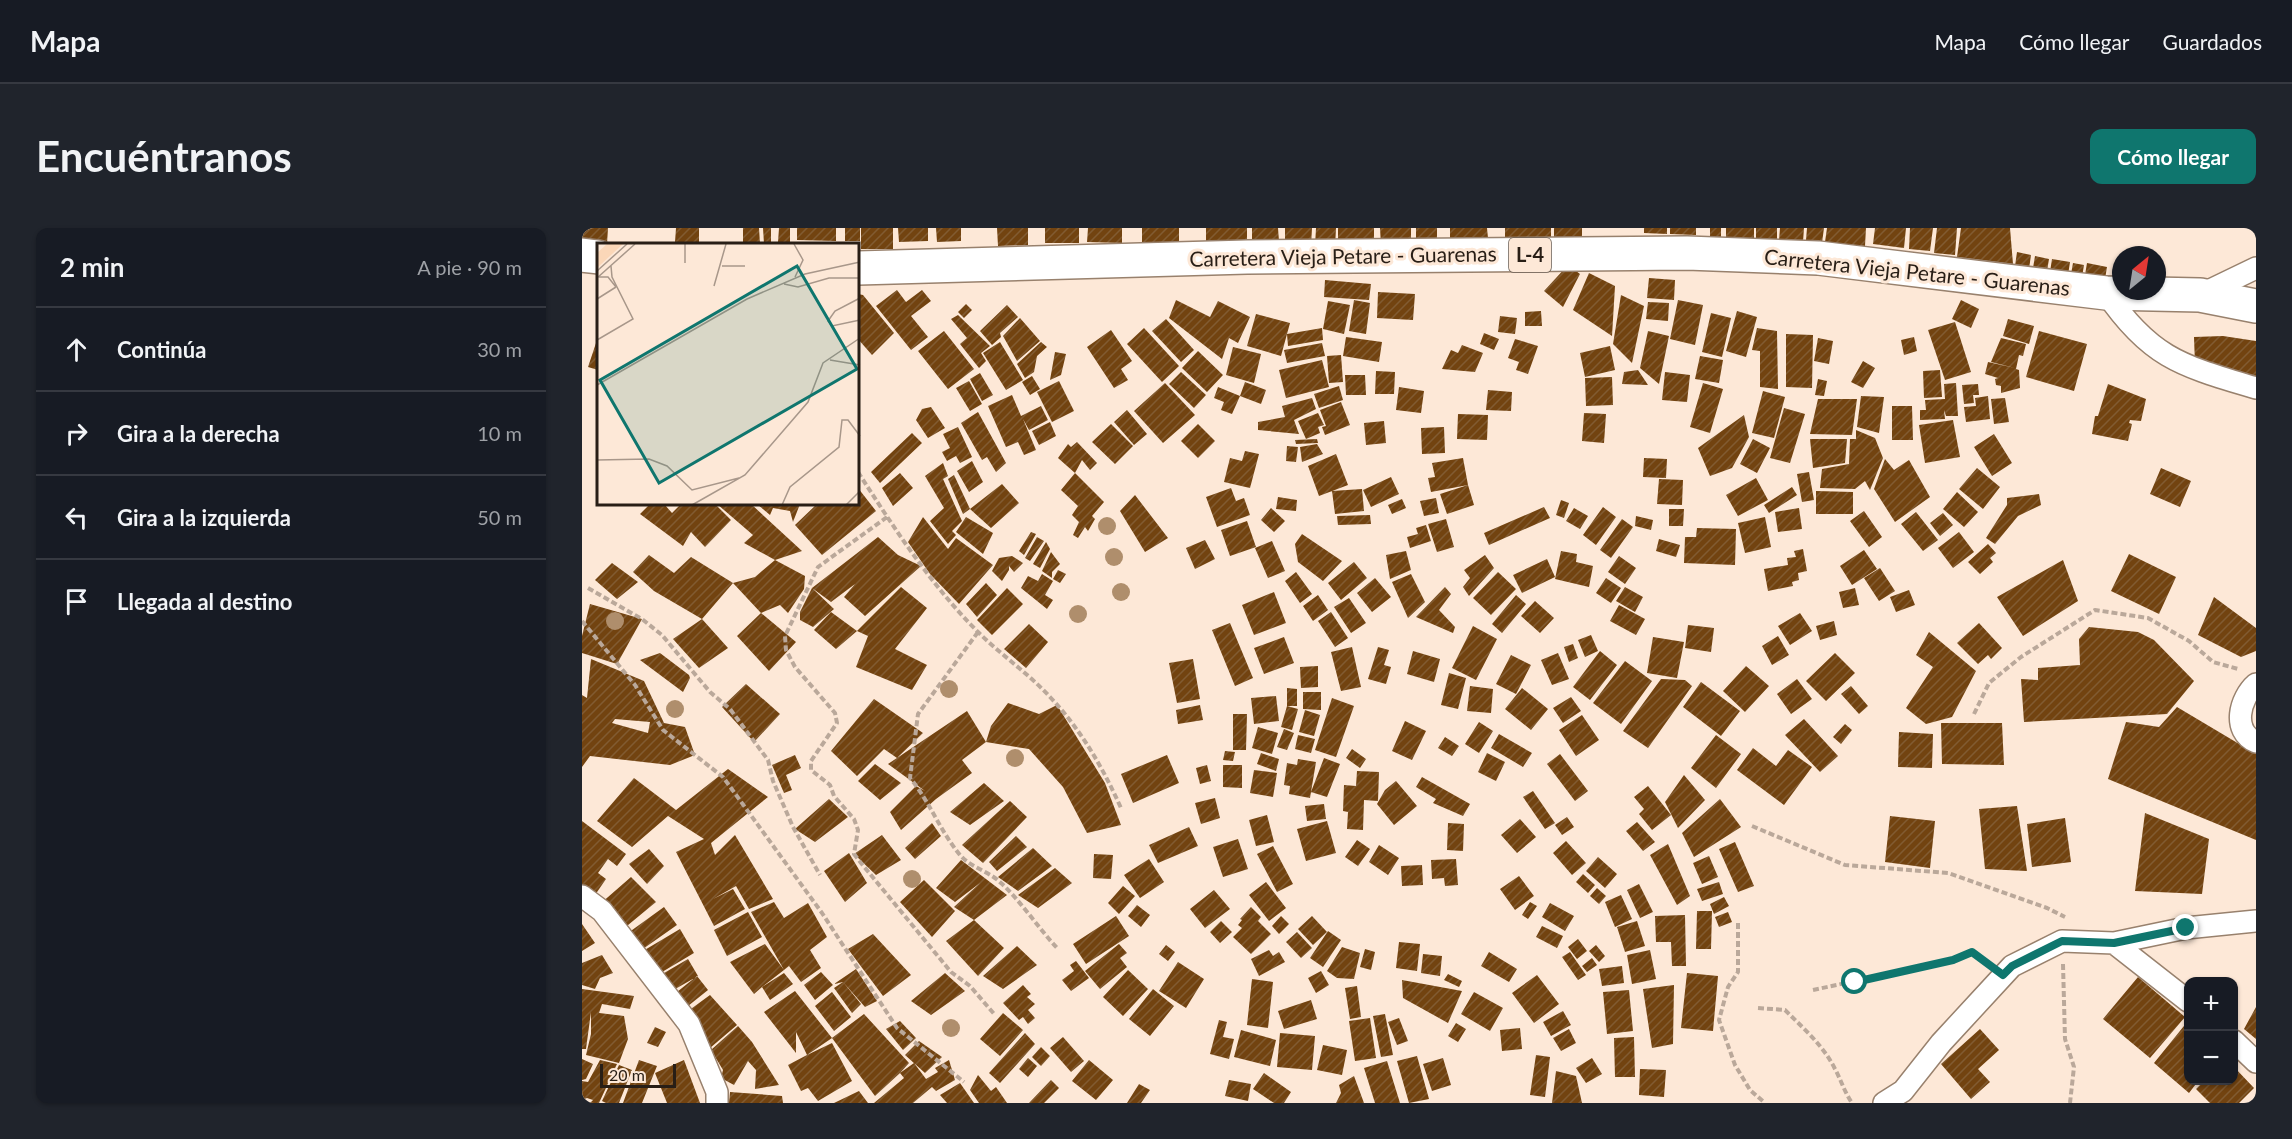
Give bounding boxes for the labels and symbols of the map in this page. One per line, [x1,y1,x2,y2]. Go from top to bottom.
road number: L-4 [1509,238,1551,272]
street label: Carretera Vieja Petare - Guarenas [1189,240,1497,271]
inset map [597,243,860,506]
street label: Carretera Vieja Petare - Guarenas [1763,243,2071,300]
north arrow [2112,246,2166,300]
route end [2172,914,2198,940]
route start [1841,968,1867,994]
scale bar [600,1061,676,1088]

